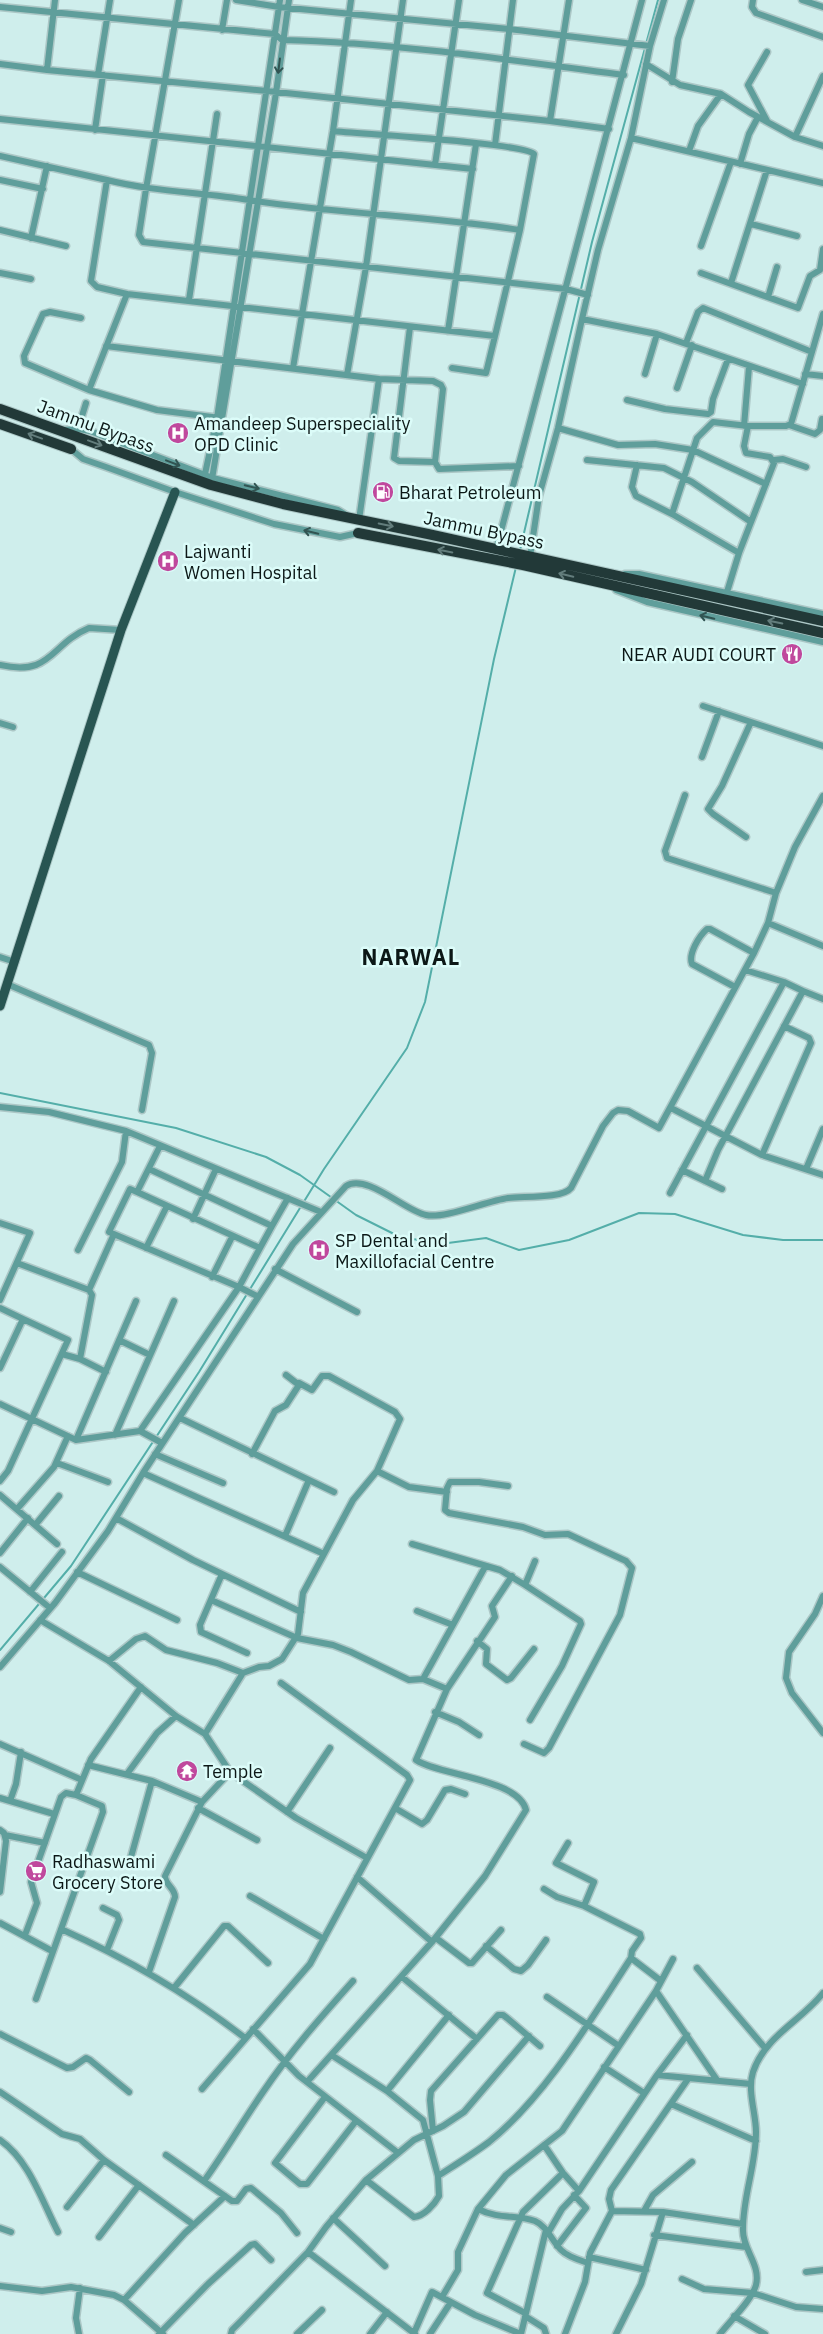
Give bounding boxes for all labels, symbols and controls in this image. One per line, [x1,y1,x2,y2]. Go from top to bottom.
one-way arrow [274,57,284,73]
street label: Jammu Bypass [34,394,158,458]
place label: Amandeep Superspeciality OPD Clinic [194,412,411,456]
hospital icon: Amandeep Superspeciality OPD Clinic [166,421,190,445]
one-way arrow [28,431,44,441]
one-way arrow [87,439,102,448]
one-way arrow [165,459,180,468]
fuel station icon: Bharat Petroleum [371,480,395,504]
place label: Bharat Petroleum [399,481,541,504]
one-way arrow [243,483,259,492]
street label: Jammu Bypass [422,506,546,554]
one-way arrow [377,521,393,530]
one-way arrow [303,527,319,536]
place label: Lajwanti Women Hospital [184,540,317,584]
one-way arrow [437,546,453,555]
hospital icon: Lajwanti Women Hospital [156,549,180,573]
one-way arrow [558,570,574,579]
one-way arrow [699,612,715,621]
one-way arrow [768,617,784,626]
restaurant icon: NEAR AUDI COURT [780,642,804,666]
place label: NEAR AUDI COURT [621,643,776,666]
district label: NARWAL [361,942,461,971]
place label: SP Dental and Maxillofacial Centre [335,1229,494,1273]
hospital icon: SP Dental and Maxillofacial Centre [307,1238,331,1262]
temple icon: Temple [175,1759,199,1783]
place label: Temple [203,1760,263,1783]
place label: Radhaswami Grocery Store [52,1850,163,1894]
supermarket icon: Radhaswami Grocery Store [24,1859,48,1883]

